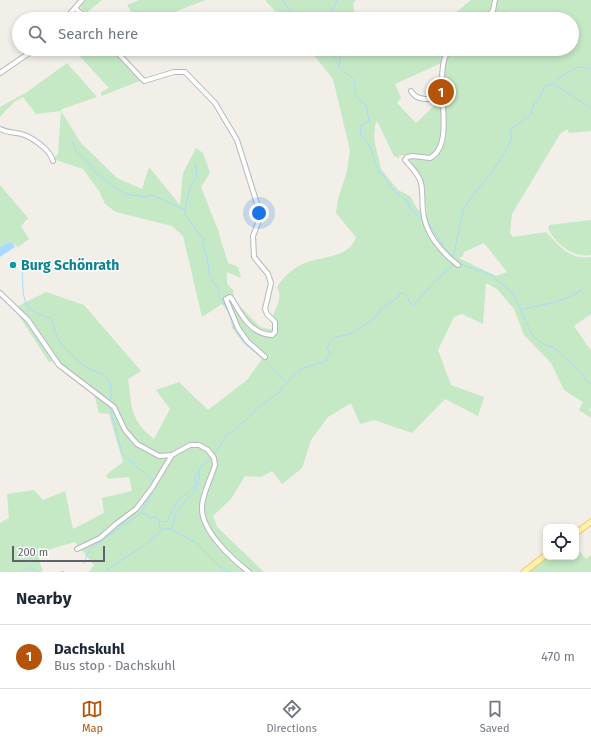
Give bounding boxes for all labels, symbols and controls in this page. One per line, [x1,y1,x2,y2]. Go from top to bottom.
search box [12,12,579,56]
icon: search [26,23,48,45]
text: Search here [58,25,138,43]
pin: 1 [428,77,454,107]
your location [249,203,269,223]
place label: Burg Schönrath [21,257,119,274]
marker: Burg Schönrath [8,260,18,270]
map controls [543,524,579,560]
button: locate [543,524,579,560]
scale bar [12,544,105,563]
text: 200 m [18,546,48,559]
text: Nearby [16,588,71,609]
text: Dachskuhl [54,640,125,658]
text: 1 [26,649,32,664]
text: 470 m [541,649,575,664]
text: Bus stop · Dachskuhl [54,658,176,673]
tab: Map [81,698,103,735]
tab: Directions [266,698,317,735]
tab: Saved [480,698,510,735]

